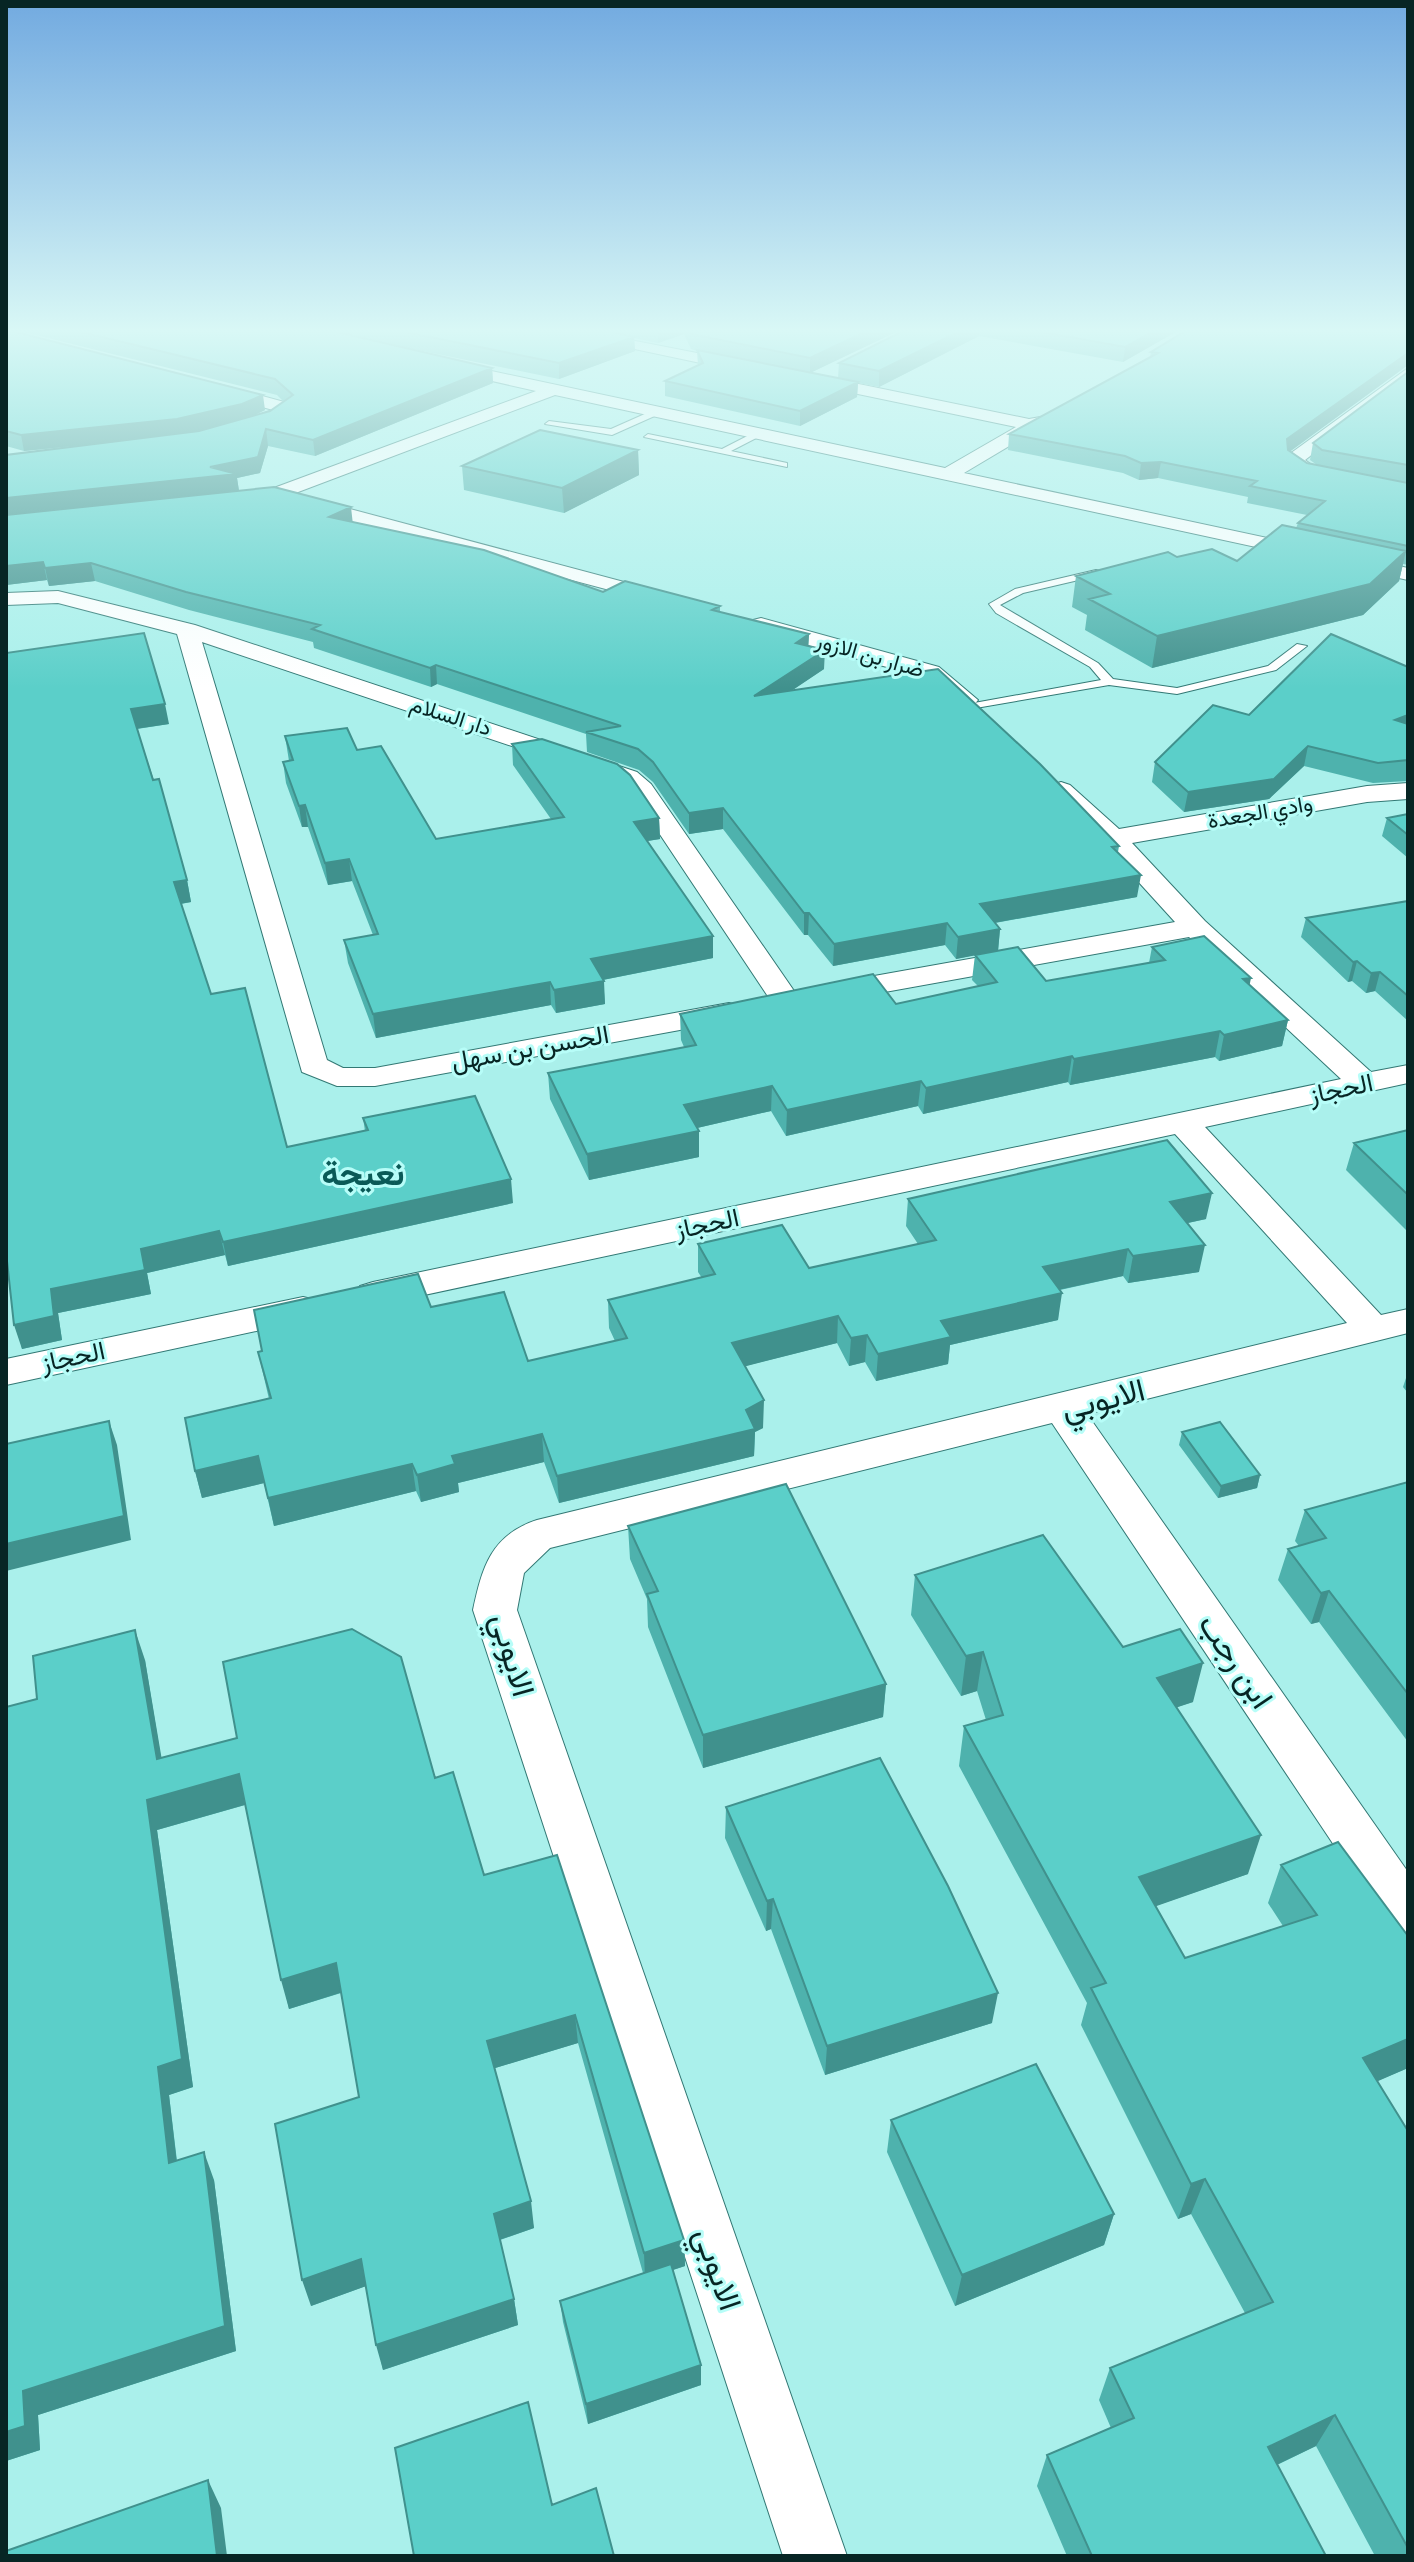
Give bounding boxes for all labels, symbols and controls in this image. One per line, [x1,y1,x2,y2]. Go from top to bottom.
street label: ضرار بن الازور [812,626,927,683]
street label: دار السلام [407,690,495,743]
street label: وادي الجعدة [1205,789,1316,839]
street label: الحسن بن سهل [449,1019,611,1077]
street label: الحجاز [1305,1067,1376,1111]
district label: نعيجة [321,1153,405,1194]
street label: الحجاز [671,1202,742,1246]
street label: الحجاز [37,1335,108,1379]
street label: الايوبي [1057,1370,1150,1434]
street label: ابن رجب [1190,1606,1281,1716]
street label: الايوبي [476,1609,543,1703]
street label: الايوبي [680,2223,750,2318]

